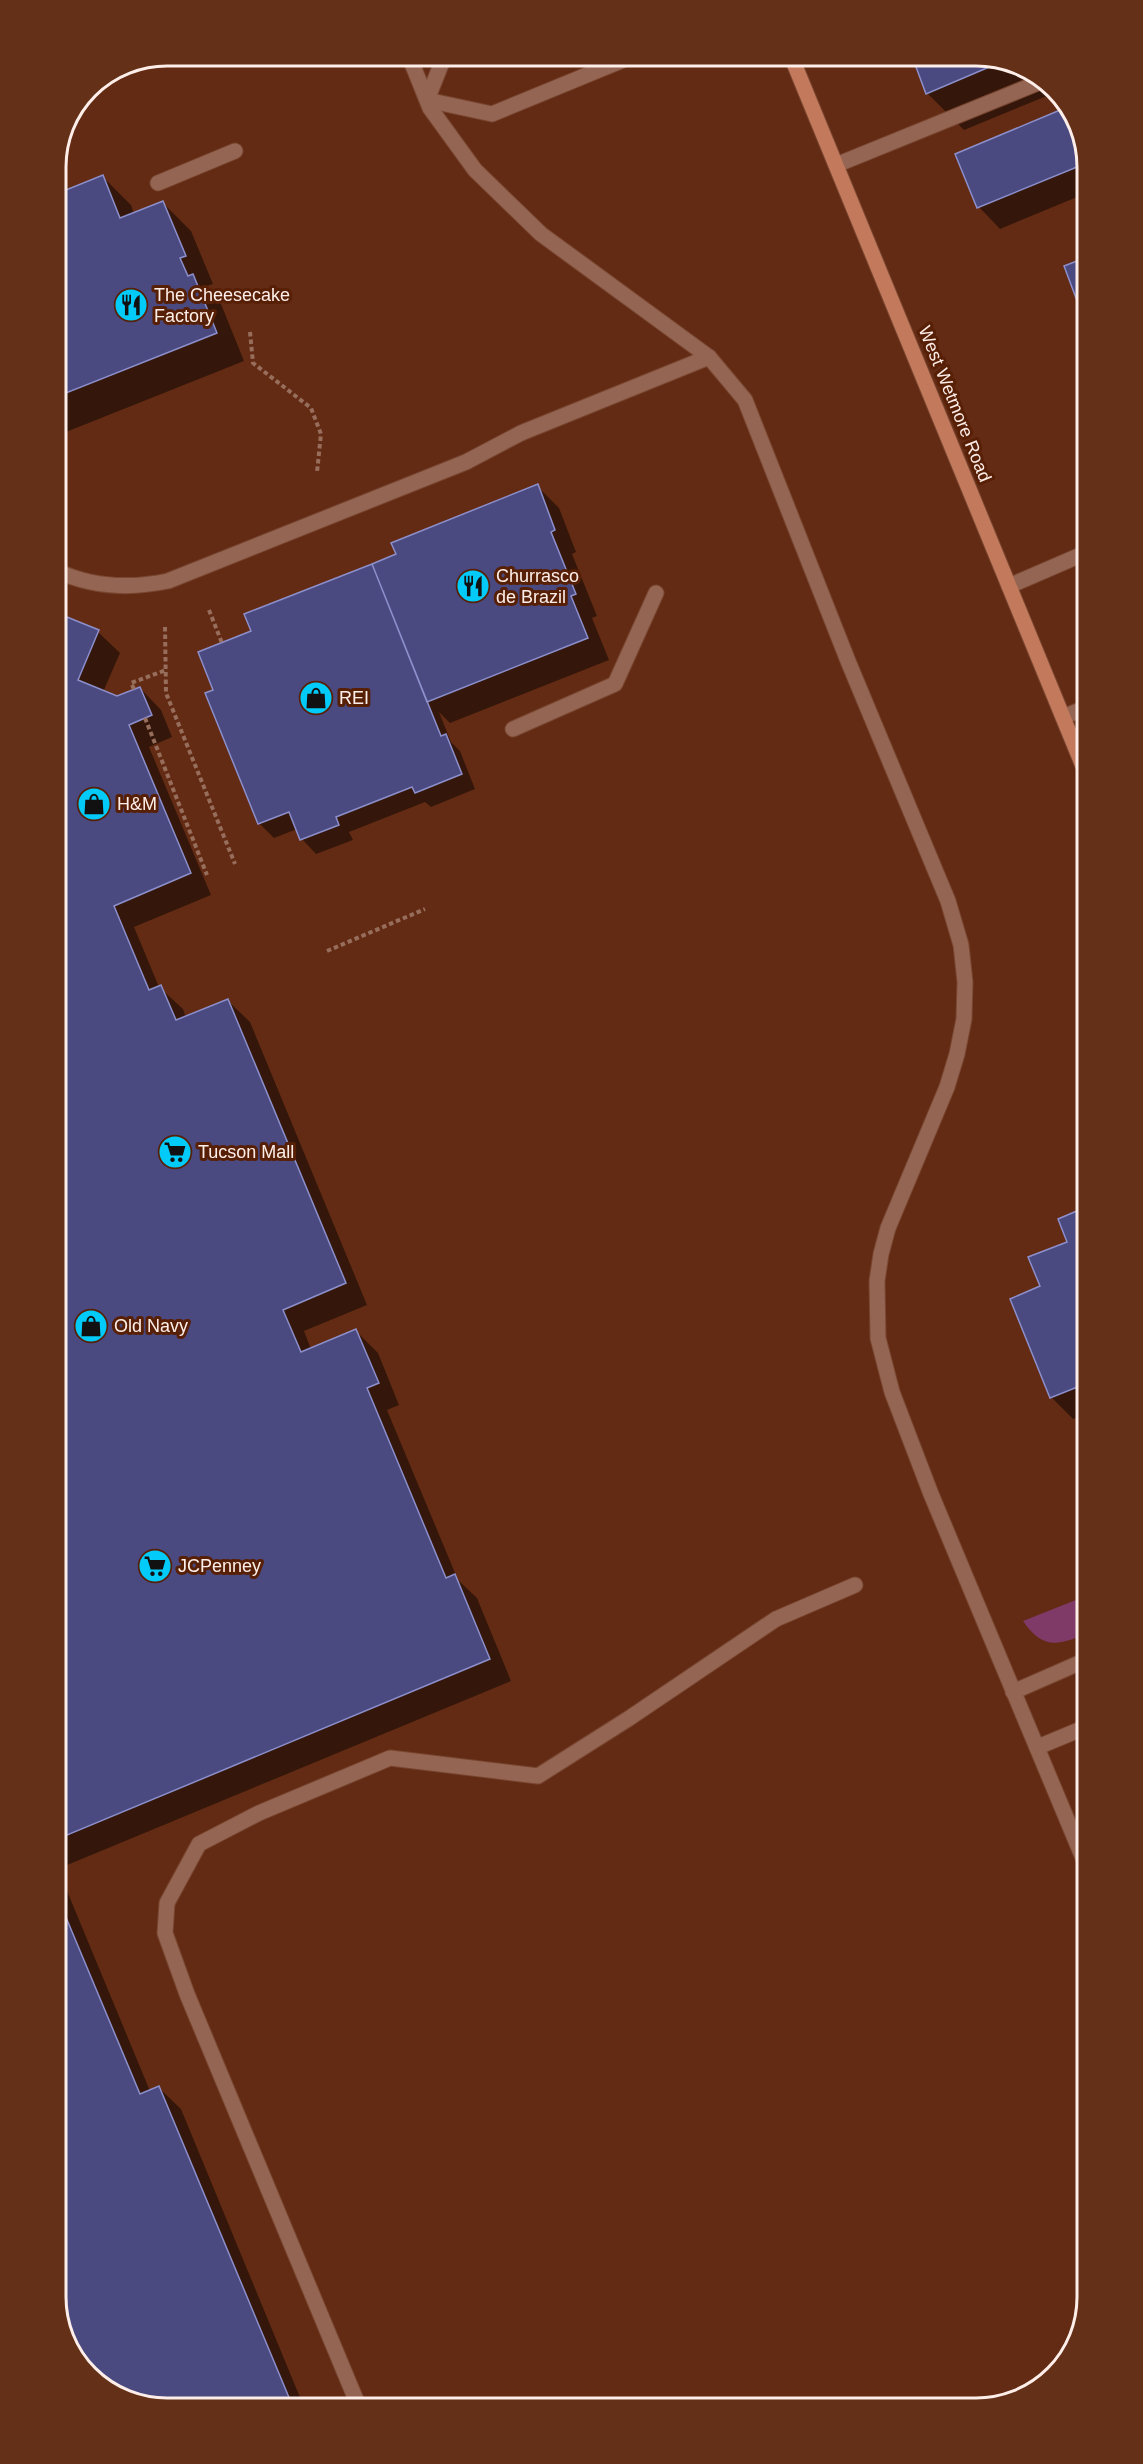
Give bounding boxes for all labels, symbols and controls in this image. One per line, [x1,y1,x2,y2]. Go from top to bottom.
place label: The Cheesecake Factory [154,285,290,326]
restaurant icon: The Cheesecake Factory [113,287,149,323]
street label: West Wetmore Road [915,323,995,485]
place label: Churrasco de Brazil [496,566,579,607]
restaurant icon: Churrasco de Brazil [455,568,491,604]
shop icon: REI [298,680,334,716]
place label: REI [339,688,369,708]
shop icon: H&M [76,786,112,822]
place label: H&M [117,794,157,814]
supermarket icon: Tucson Mall [157,1134,193,1170]
place label: Tucson Mall [198,1142,294,1162]
shop icon: Old Navy [73,1308,109,1344]
place label: Old Navy [114,1316,188,1336]
supermarket icon: JCPenney [137,1548,173,1584]
place label: JCPenney [178,1556,261,1576]

